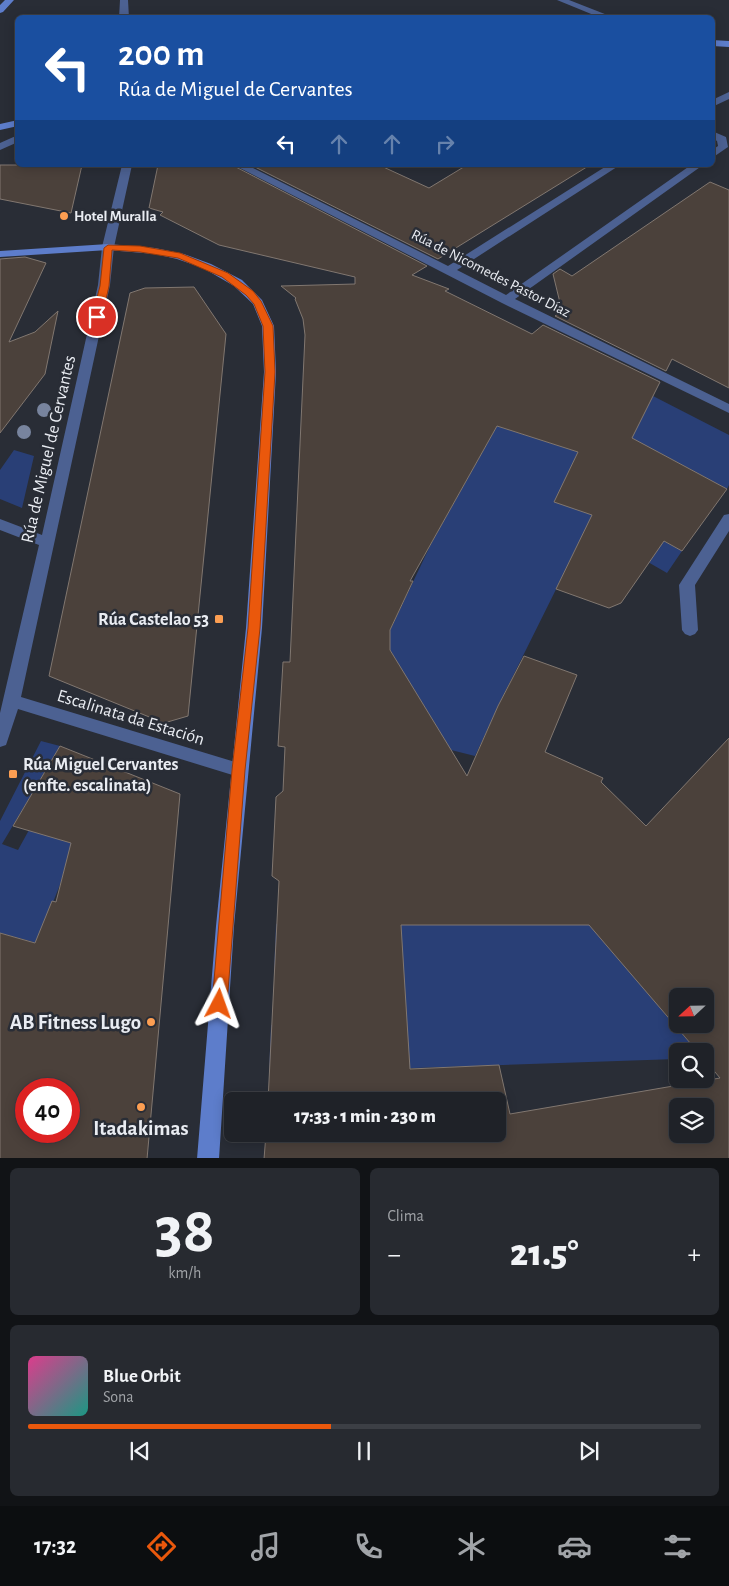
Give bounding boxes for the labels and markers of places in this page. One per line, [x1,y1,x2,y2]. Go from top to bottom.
place label: Hotel Muralla [74,209,157,224]
marker: Hotel Muralla [58,210,70,222]
pin [76,296,118,338]
place label: Rúa Castelao 53 [98,611,209,629]
marker: Rúa Castelao 53 [213,613,225,625]
place label: Rúa Miguel Cervantes (enfte. escalinata) [23,756,179,795]
marker: Rúa Miguel Cervantes (enfte. escalinata) [7,768,19,780]
place label: AB Fitness Lugo [10,1012,141,1033]
marker: AB Fitness Lugo [145,1016,157,1028]
marker: Itadakimas [135,1101,147,1113]
place label: Itadakimas [93,1118,189,1139]

